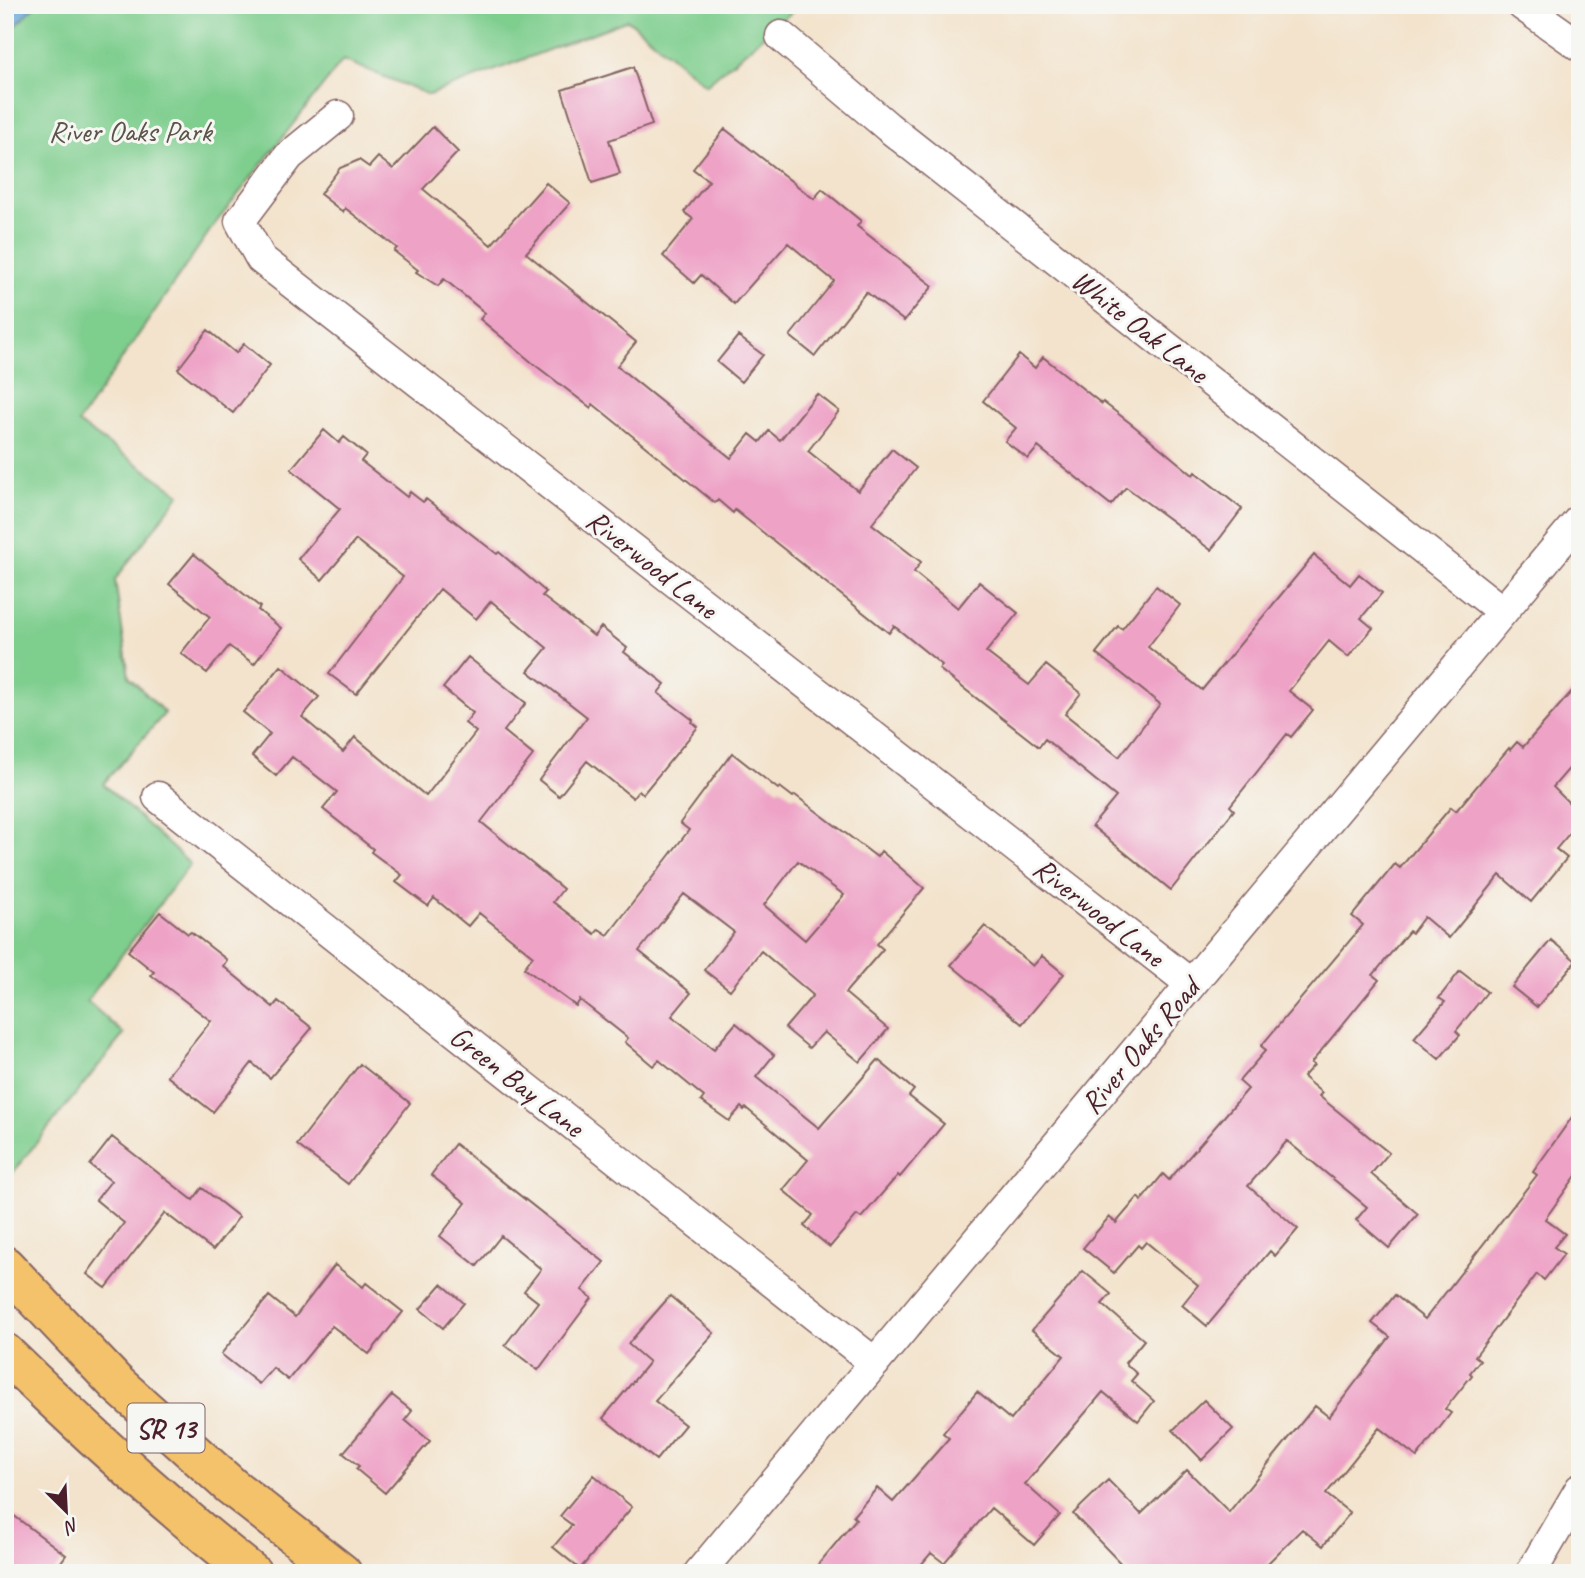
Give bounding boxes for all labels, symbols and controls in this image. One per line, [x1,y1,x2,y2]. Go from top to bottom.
park label: River Oaks Park [49,112,214,150]
street label: White Oak Lane [1064,261,1218,393]
street label: Riverwood Lane [579,501,727,628]
street label: Riverwood Lane [1026,849,1174,976]
street label: River Oaks Road [1072,967,1210,1122]
street label: Green Bay Lane [442,1017,593,1147]
road number: SR 13 [128,1404,204,1452]
north arrow [32,1476,102,1546]
text: N [59,1512,83,1540]

